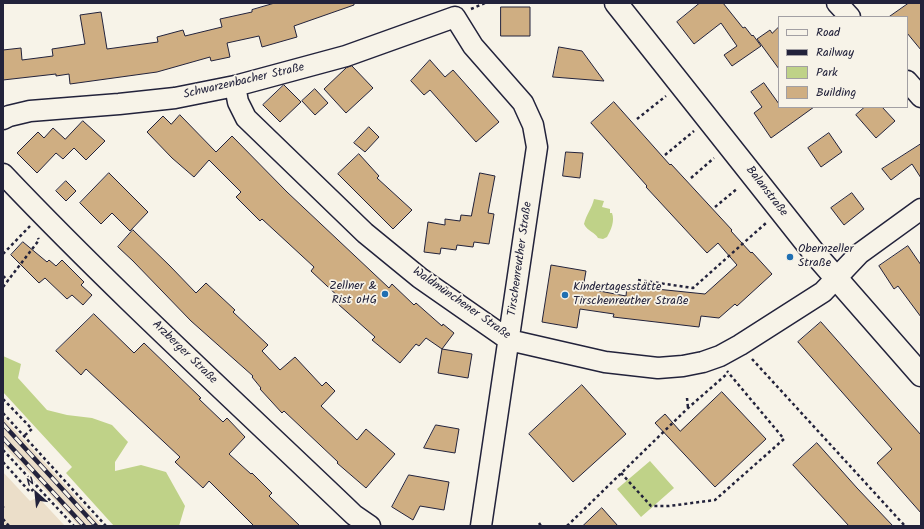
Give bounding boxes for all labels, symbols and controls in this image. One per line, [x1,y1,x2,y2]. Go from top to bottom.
legend [778,16,908,108]
text: Road [816,23,840,42]
text: Railway [816,43,854,62]
street label: Schwarzenbacher Straße [182,61,306,103]
text: Park [816,63,838,82]
text: Building [816,83,856,102]
street label: Balanstraße [742,164,790,220]
street label: Tirschenreuther Straße [506,201,536,317]
place label: Obernzeller Straße [798,243,853,271]
marker: Obernzeller Straße [785,252,795,262]
street label: Waldmünchener Straße [409,265,513,343]
place label: Zellner & Rist oHG [329,280,377,308]
place label: Kindertagesstätte Tirschenreuther Straße [573,281,688,309]
marker: Zellner & Rist oHG [380,289,390,299]
marker: Kindertagesstätte Tirschenreuther Straße [560,290,570,300]
street label: Arzberger Straße [148,318,220,388]
north arrow [16,473,56,513]
text: N [23,473,38,492]

